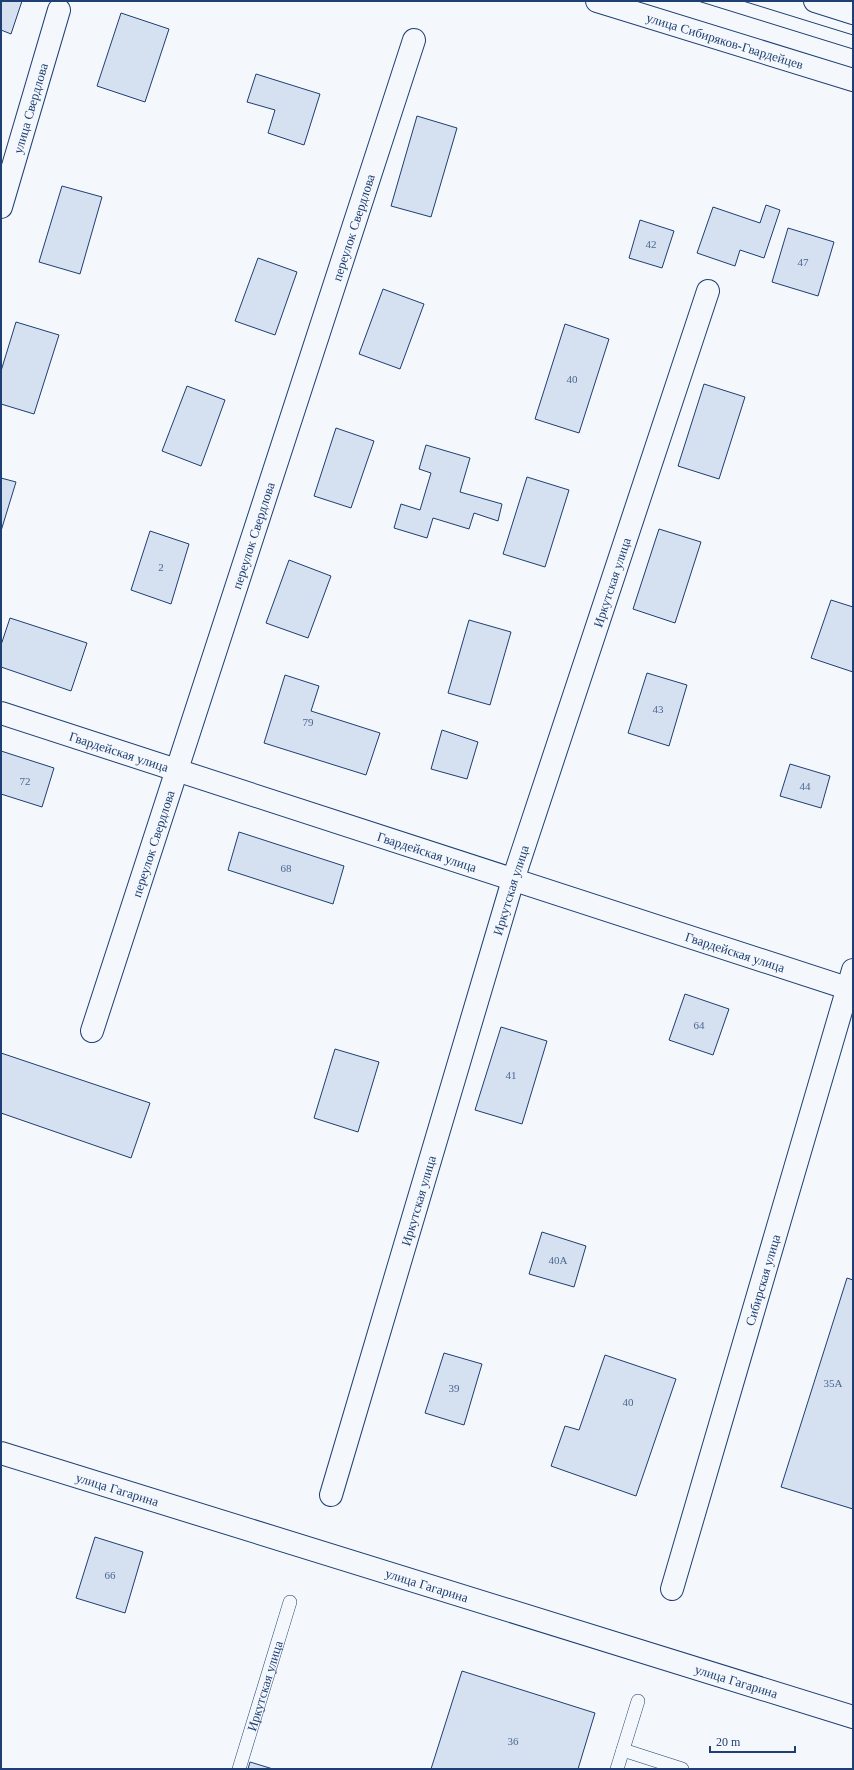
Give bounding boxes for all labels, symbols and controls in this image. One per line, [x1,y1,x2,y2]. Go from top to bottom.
street label: улица Сибиряков-Гвардейцев [645,10,805,72]
street label: улица Свердлова [10,61,51,155]
street label: переулок Свердлова [329,172,378,283]
house number: 42 [646,238,657,250]
house number: 47 [798,256,809,268]
house number: 40 [567,373,578,385]
street label: переулок Свердлова [229,480,278,591]
street label: Иркутская улица [590,535,634,629]
house number: 2 [158,561,164,573]
house number: 43 [653,703,664,715]
house number: 79 [303,716,314,728]
street label: Гвардейская улица [67,729,171,775]
house number: 72 [20,775,31,787]
house number: 44 [800,780,811,792]
street label: переулок Свердлова [129,788,178,899]
street label: Гвардейская улица [375,829,479,875]
street label: Иркутская улица [490,843,532,937]
house number: 68 [281,862,292,874]
street label: Гвардейская улица [683,929,787,975]
house number: 64 [694,1019,705,1031]
house number: 41 [506,1069,517,1081]
street label: Иркутская улица [398,1154,439,1248]
street label: Сибирская улица [742,1232,783,1328]
house number: 40А [549,1254,568,1266]
house number: 35А [824,1377,843,1389]
house number: 39 [449,1382,460,1394]
house number: 40 [623,1396,634,1408]
street label: улица Гагарина [74,1470,161,1510]
street label: улица Гагарина [384,1566,470,1605]
house number: 66 [105,1569,116,1581]
street label: Иркутская улица [244,1639,286,1733]
street label: улица Гагарина [693,1662,780,1701]
scale bar [710,1728,795,1754]
house number: 36 [508,1735,519,1747]
text: 20 m [716,1735,741,1749]

